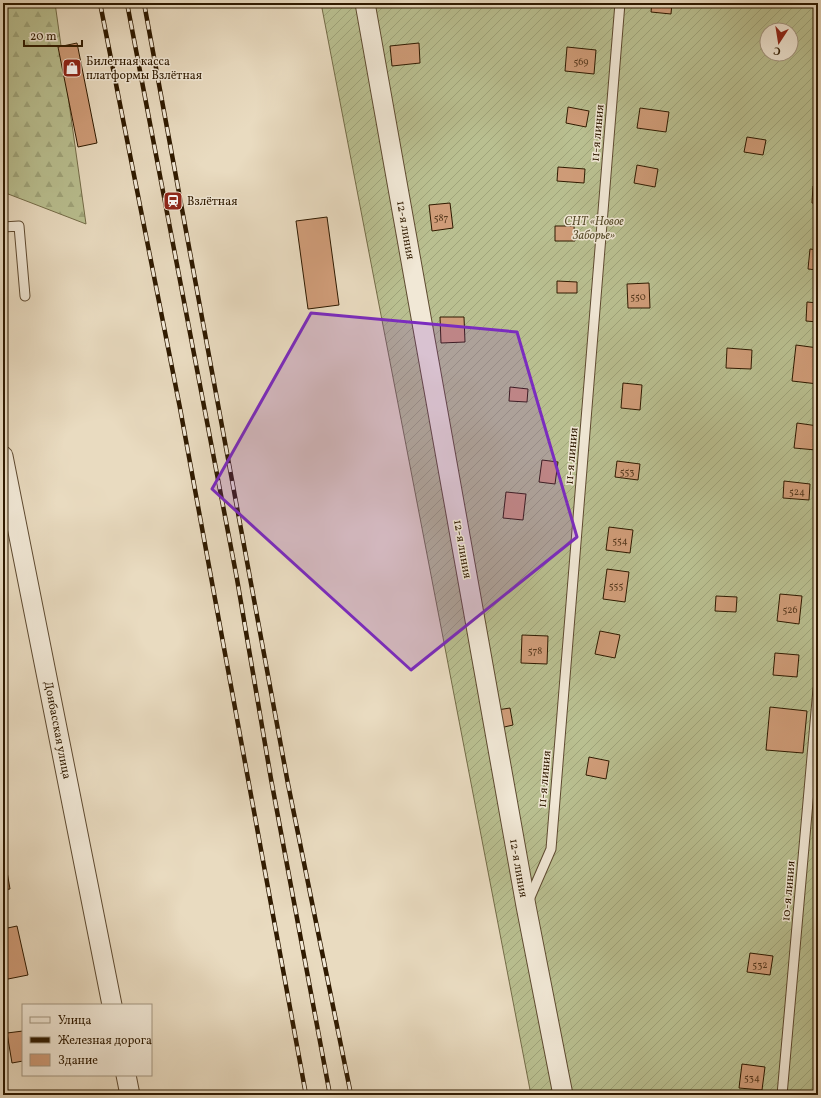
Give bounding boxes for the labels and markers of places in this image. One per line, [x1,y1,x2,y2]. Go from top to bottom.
place label: Билетная касса платформы Взлётная [86,54,202,84]
shop icon: Билетная касса платформы Взлётная [61,57,83,79]
station icon: Взлётная [162,190,184,212]
place label: Взлётная [187,194,237,210]

